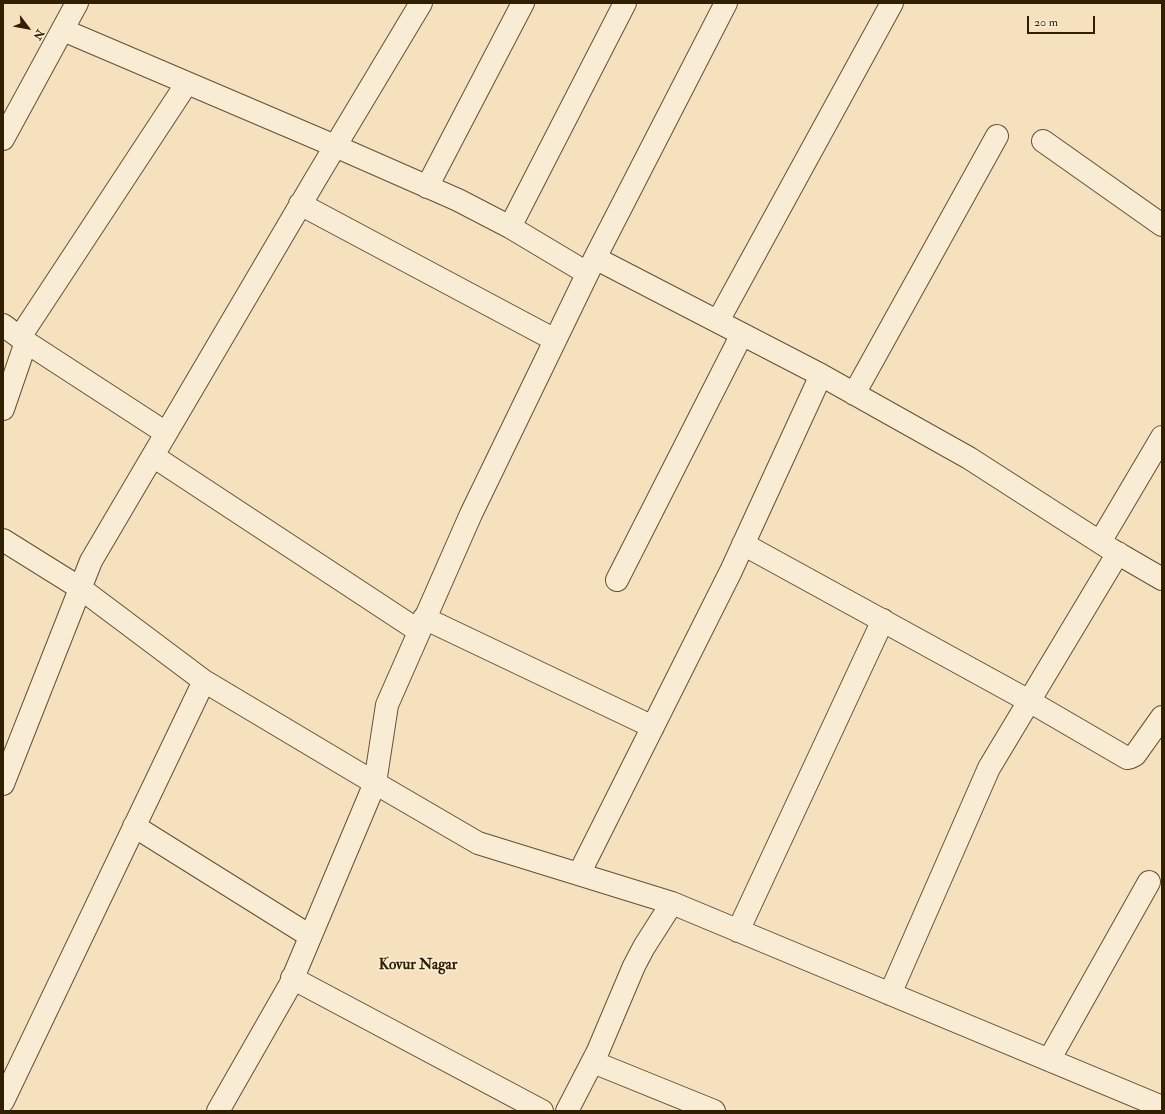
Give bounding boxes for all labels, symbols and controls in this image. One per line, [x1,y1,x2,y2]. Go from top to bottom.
north arrow [8,8,48,48]
scale bar [1029,8,1097,34]
text: 20 m [1034,15,1058,30]
text: N [30,27,47,42]
district label: Kovur Nagar [379,957,457,975]

